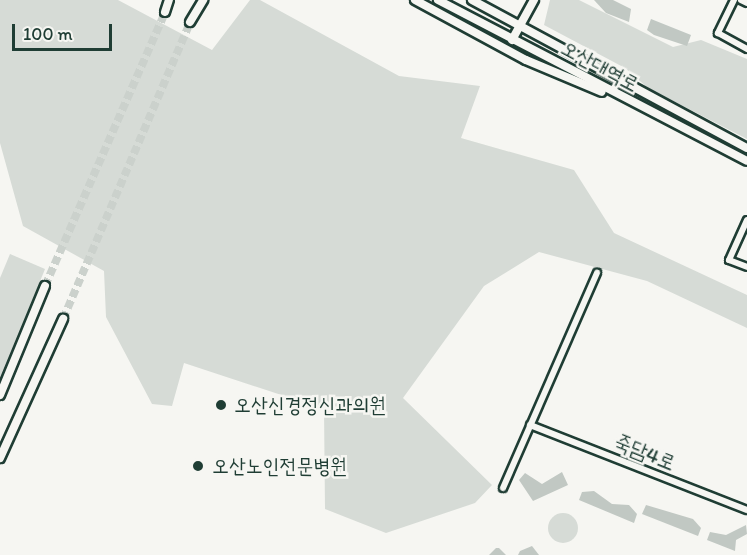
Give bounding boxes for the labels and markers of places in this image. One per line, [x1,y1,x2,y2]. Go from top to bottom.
place label: 오산신경정신과의원 [234,392,386,418]
marker: 오산신경정신과의원 [212,396,230,414]
place label: 오산노인전문병원 [212,453,347,479]
marker: 오산노인전문병원 [189,457,207,475]

